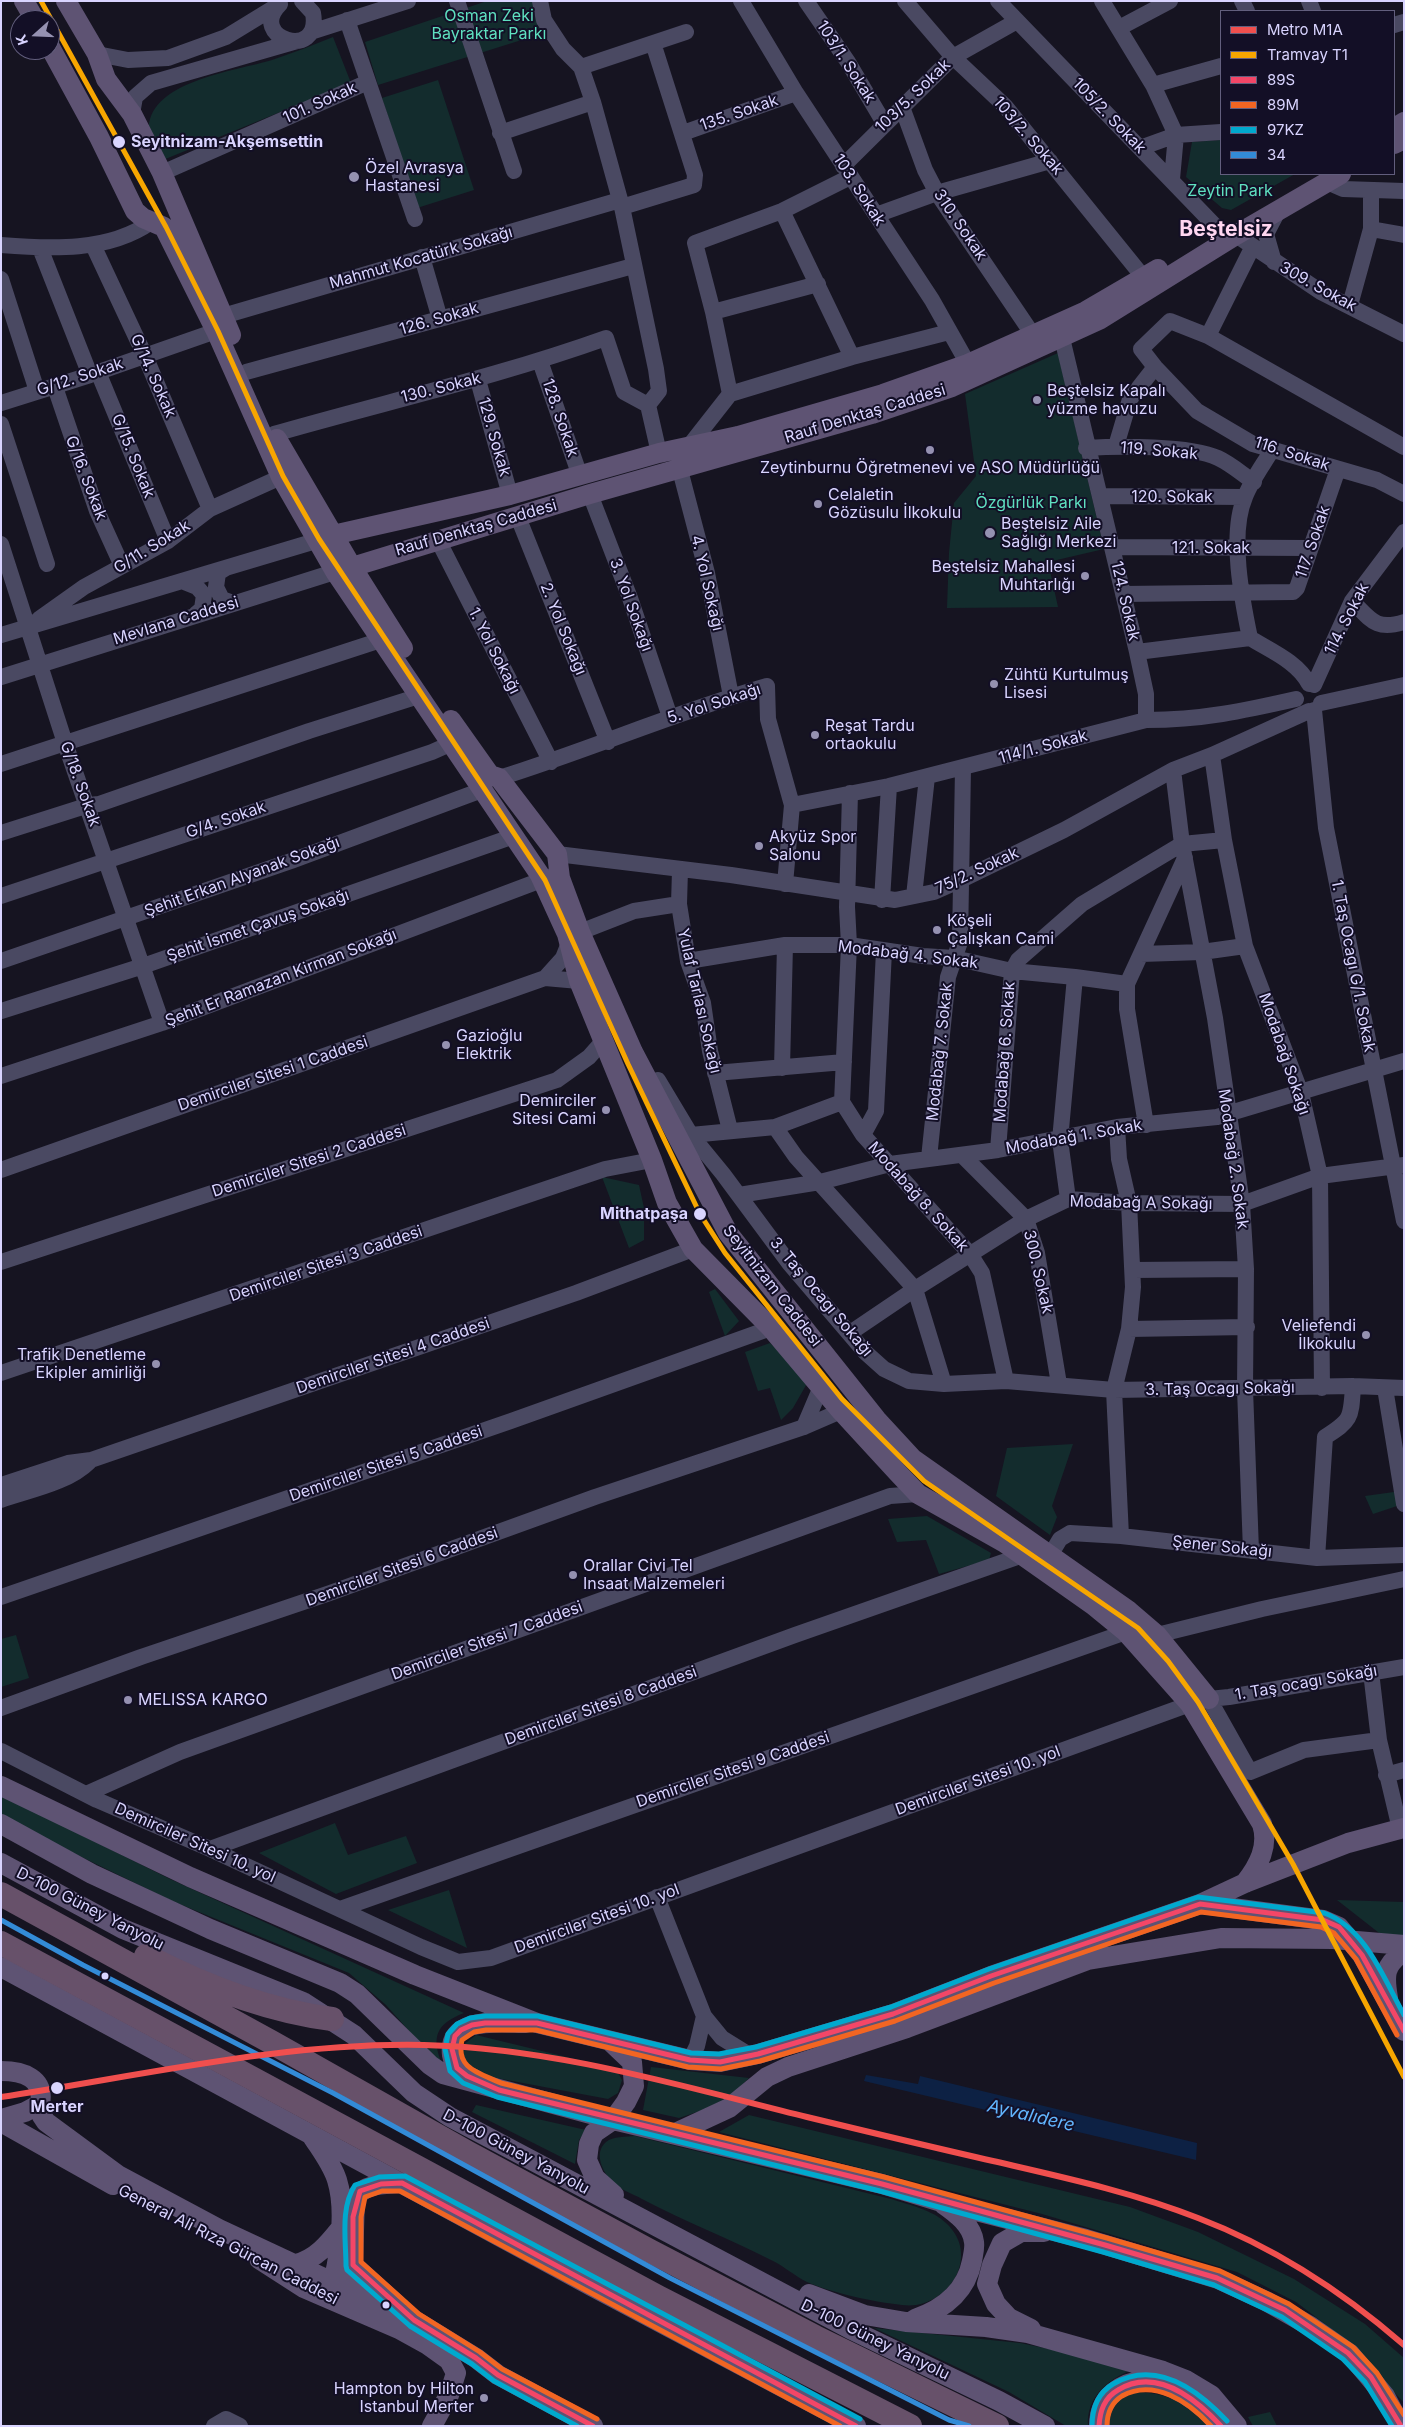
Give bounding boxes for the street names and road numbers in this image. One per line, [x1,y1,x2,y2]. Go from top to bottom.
street label: 103/1. Sokak [812,17,880,107]
street label: 103/5. Sokak [871,55,955,137]
street label: 105/2. Sokak [1068,74,1150,158]
street label: 101. Sokak [280,78,360,128]
street label: 135. Sokak [697,91,781,135]
street label: 103/2. Sokak [989,93,1067,179]
street label: 103. Sokak [829,151,889,229]
street label: 310. Sokak [929,186,991,264]
street label: Mahmut Kocatürk Sokağı [327,223,515,293]
street label: 309. Sokak [1276,258,1360,316]
street label: 126. Sokak [397,299,481,339]
street label: G/14. Sokak [126,331,180,421]
street label: G/12. Sokak [34,354,126,400]
street label: 130. Sokak [399,369,483,407]
street label: 128. Sokak [538,376,582,460]
street label: Rauf Denktaş Caddesi [782,380,948,448]
street label: 129. Sokak [474,395,514,479]
street label: G/15. Sokak [107,411,159,501]
street label: G/16. Sokak [61,433,111,523]
street label: 116. Sokak [1252,433,1332,475]
street label: 119. Sokak [1119,438,1199,464]
street label: 120. Sokak [1131,487,1213,507]
street label: Rauf Denktaş Caddesi [393,496,559,560]
street label: 117. Sokak [1292,503,1334,581]
street label: G/11. Sokak [110,516,194,578]
street label: 4. Yol Sokağı [687,533,727,633]
street label: 121. Sokak [1172,538,1250,558]
street label: 3. Yol Sokağı [605,556,657,654]
street label: 124. Sokak [1106,559,1144,643]
street label: 2. Yol Sokağı [536,580,590,678]
street label: 114. Sokak [1321,580,1373,658]
street label: Mevlana Caddesi [111,593,241,649]
street label: 1. Yol Sokağı [464,605,524,697]
street label: 5. Yol Sokağı [665,680,763,728]
street label: 114/1. Sokak [996,726,1090,768]
street label: G/18. Sokak [56,739,104,829]
street label: G/4. Sokak [184,797,268,843]
street label: Şehit Erkan Alyanak Sokağı [142,833,342,921]
street label: 75/2. Sokak [932,843,1022,899]
street label: 1. Taş Ocagı G/1. Sokak [1327,878,1379,1054]
street label: Şehit İsmet Çavuş Sokağı [164,886,352,966]
street label: Şehit Er Ramazan Kirman Sokağı [163,925,399,1031]
street label: Yulaf Tarlası Sokağı [673,927,725,1075]
street label: Modabağ 4. Sokak [837,937,979,973]
street label: Modabağ 6. Sokak [991,981,1019,1123]
street label: Modabağ 7. Sokak [923,982,957,1122]
street label: Modabağ Sokağı [1254,991,1314,1117]
street label: Demirciler Sitesi 1 Caddesi [176,1032,370,1116]
street label: Modabağ 2. Sokak [1214,1088,1252,1230]
street label: Modabağ 1. Sokak [1004,1116,1144,1158]
street label: Demirciler Sitesi 2 Caddesi [210,1121,408,1201]
street label: Modabağ 8. Sokak [864,1138,972,1256]
street label: Modabağ A Sokağı [1069,1192,1213,1214]
street label: Seyitnizam Caddesi [719,1221,825,1351]
street label: Demirciler Sitesi 3 Caddesi [227,1222,425,1306]
street label: 300. Sokak [1019,1228,1057,1316]
street label: 3. Taş Ocagı Sokağı [766,1233,876,1361]
street label: Demirciler Sitesi 4 Caddesi [294,1314,492,1398]
street label: 3. Taş Ocagı Sokağı [1145,1378,1295,1400]
street label: Demirciler Sitesi 5 Caddesi [287,1422,485,1506]
street label: Demirciler Sitesi 6 Caddesi [303,1523,501,1611]
street label: Şener Sokağı [1171,1532,1273,1562]
street label: Demirciler Sitesi 7 Caddesi [389,1597,585,1685]
street label: 1. Taş ocagı Sokağı [1233,1661,1379,1705]
street label: Demirciler Sitesi 8 Caddesi [502,1662,700,1750]
street label: Demirciler Sitesi 9 Caddesi [634,1728,832,1812]
street label: Demirciler Sitesi 10. yol [893,1742,1063,1820]
street label: Demirciler Sitesi 10. yol [112,1799,278,1887]
street label: D-100 Güney Yanyolu [13,1863,167,1955]
street label: Demirciler Sitesi 10. yol [512,1880,682,1958]
street label: D-100 Güney Yanyolu [440,2105,592,2199]
street label: General Ali Rıza Gürcan Caddesi [115,2181,341,2309]
street label: D-100 Güney Yanyolu [798,2296,952,2384]

